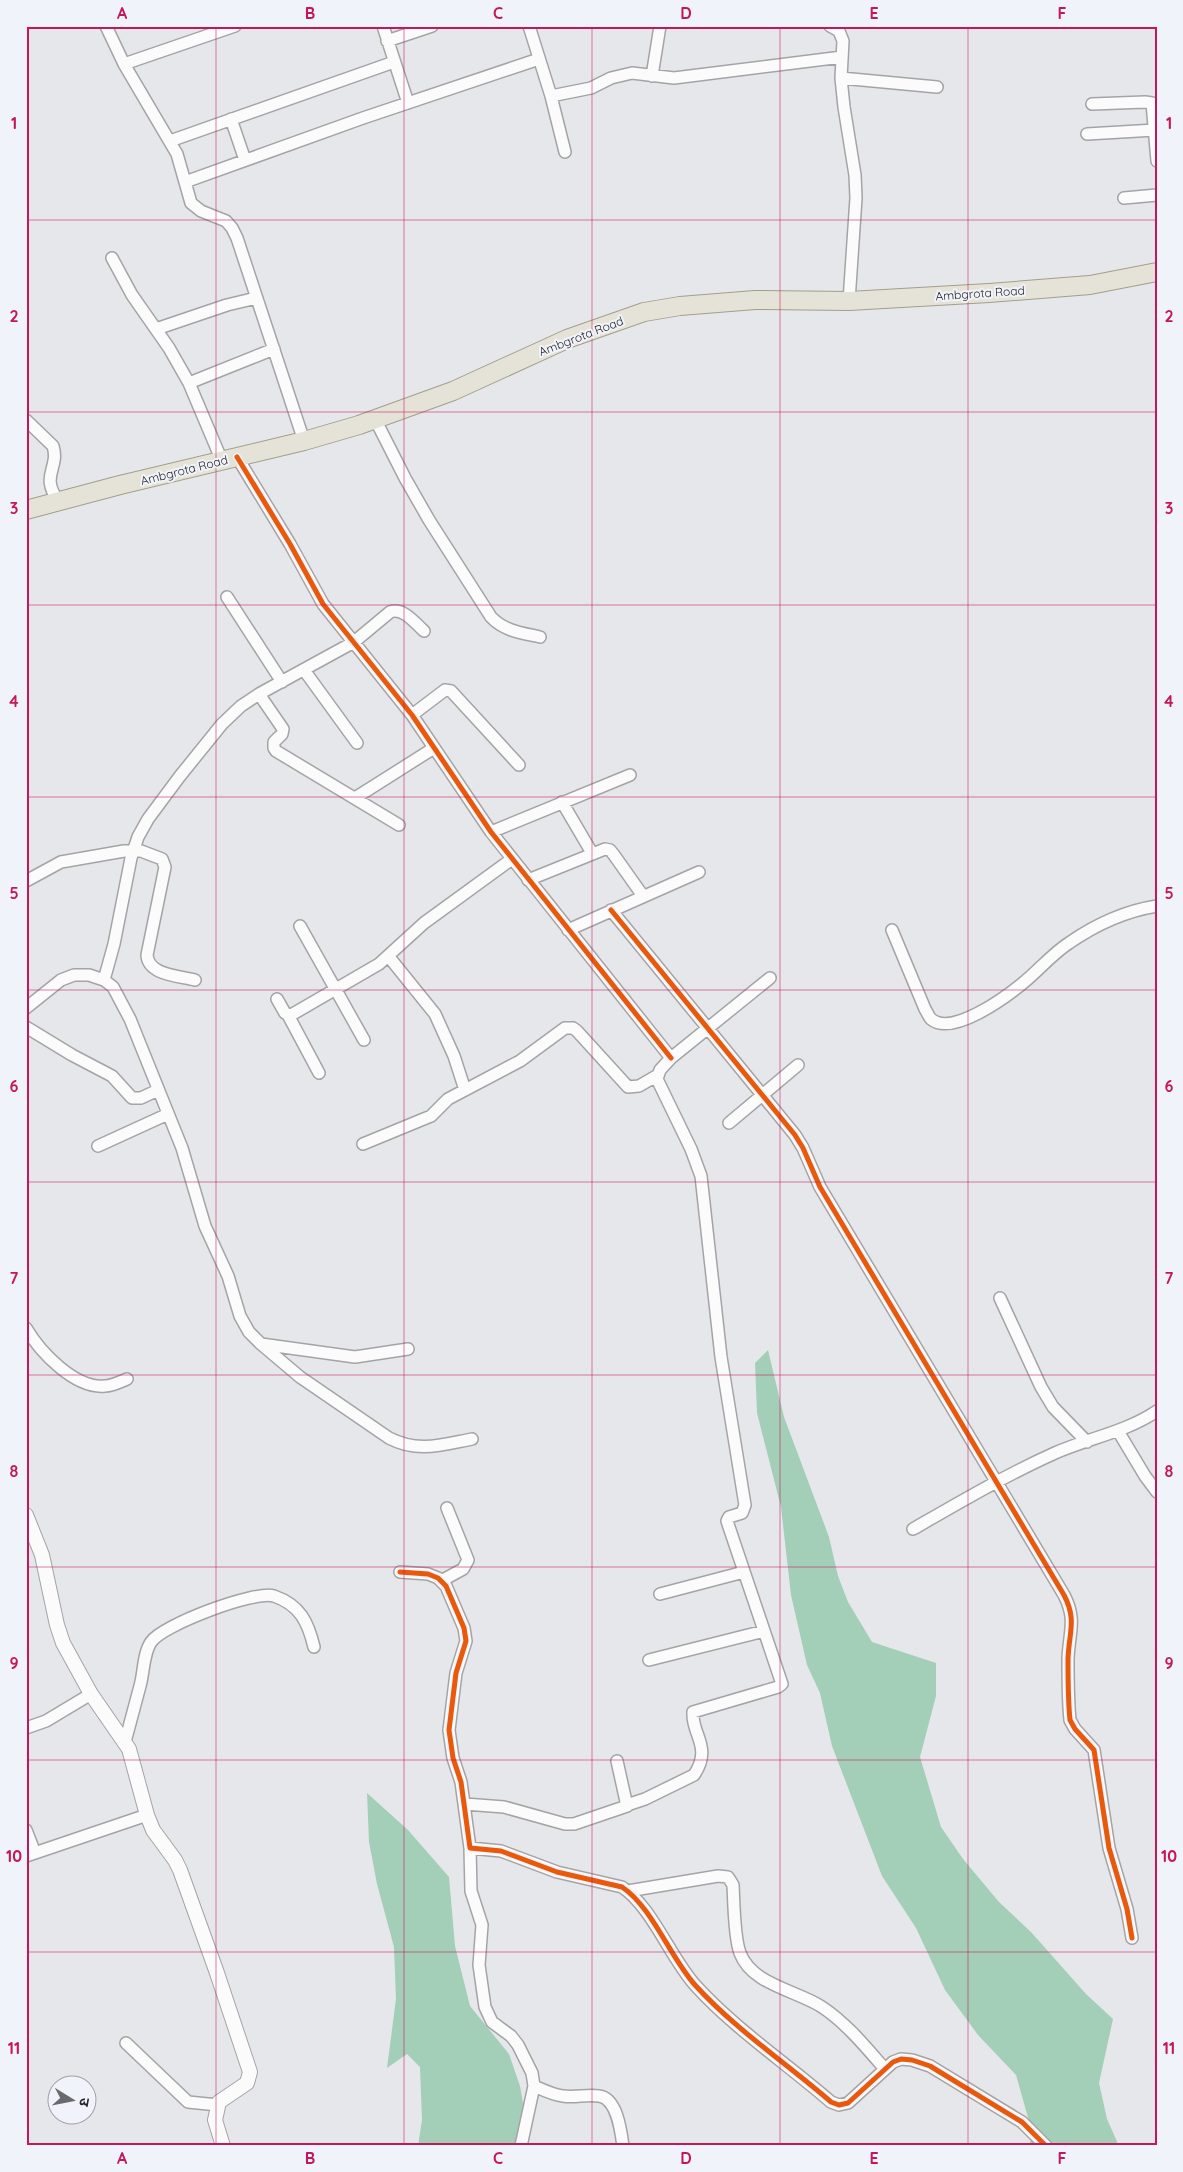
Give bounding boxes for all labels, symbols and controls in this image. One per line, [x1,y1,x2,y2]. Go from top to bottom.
text: A [117,3,128,23]
text: B [305,3,315,23]
text: C [493,3,503,23]
text: D [680,3,692,23]
text: E [869,3,879,23]
text: F [1058,3,1067,23]
text: 1 [11,113,17,133]
text: 1 [1166,113,1172,133]
street label: Ambgrota Road [935,282,1025,304]
text: 2 [9,306,19,326]
text: 2 [1164,306,1174,326]
street label: Ambgrota Road [537,313,625,359]
street label: Ambgrota Road [139,452,229,488]
text: 3 [10,498,18,518]
text: 3 [1165,498,1173,518]
text: 4 [9,691,19,711]
text: 4 [1164,691,1174,711]
text: 5 [9,883,19,903]
text: 5 [1164,883,1174,903]
text: 6 [10,1076,19,1096]
text: 6 [1165,1076,1174,1096]
text: 7 [10,1268,19,1288]
text: 7 [1165,1268,1174,1288]
text: 8 [10,1461,19,1481]
text: 8 [1165,1461,1174,1481]
text: 9 [9,1653,19,1673]
text: 9 [1164,1653,1174,1673]
text: 10 [6,1846,22,1866]
text: 10 [1161,1846,1177,1866]
text: 11 [8,2038,20,2058]
text: 11 [1163,2038,1175,2058]
north arrow [48,2074,98,2124]
text: उ [75,2097,94,2109]
text: A [117,2148,128,2168]
text: B [305,2148,315,2168]
text: C [493,2148,503,2168]
text: D [680,2148,692,2168]
text: E [869,2148,879,2168]
text: F [1058,2148,1067,2168]

